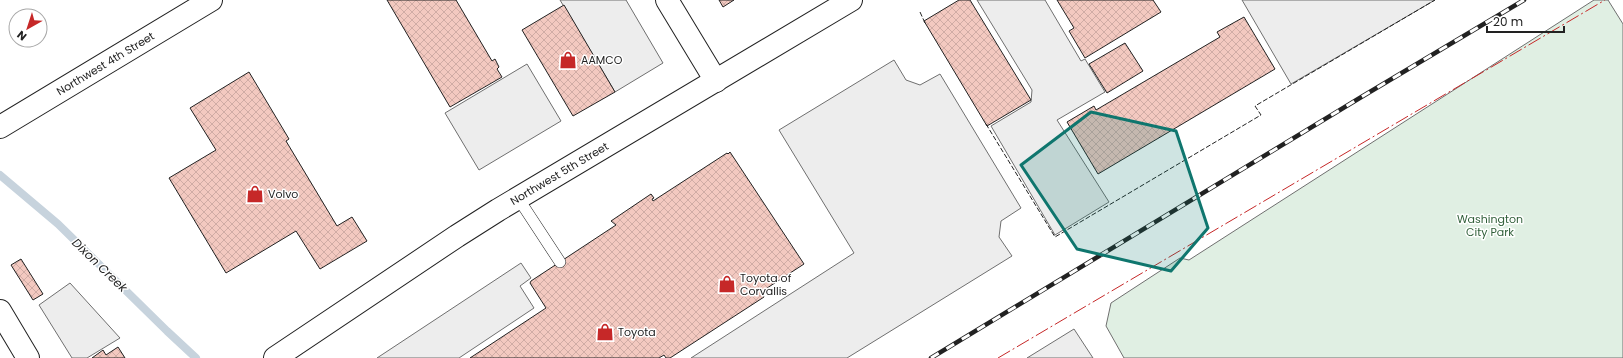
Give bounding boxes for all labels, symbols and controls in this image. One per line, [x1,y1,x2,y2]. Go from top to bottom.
north arrow [8,8,48,48]
scale bar [1487,8,1564,34]
text: 20 m [1493,13,1523,30]
text: N [13,27,30,45]
street label: Northwest 4th Street [53,28,157,99]
shop icon: AAMCO [558,50,578,70]
place label: AAMCO [581,52,623,68]
street label: Northwest 5th Street [507,138,611,209]
shop icon: Volvo [245,184,265,204]
place label: Volvo [268,186,298,202]
park label: Washington City Park [1457,211,1523,240]
water label: Dixon Creek [69,234,132,296]
place label: Toyota of Corvallis [740,270,792,299]
shop icon: Toyota of Corvallis [717,274,737,294]
shop icon: Toyota [595,322,615,342]
place label: Toyota [618,324,656,340]

